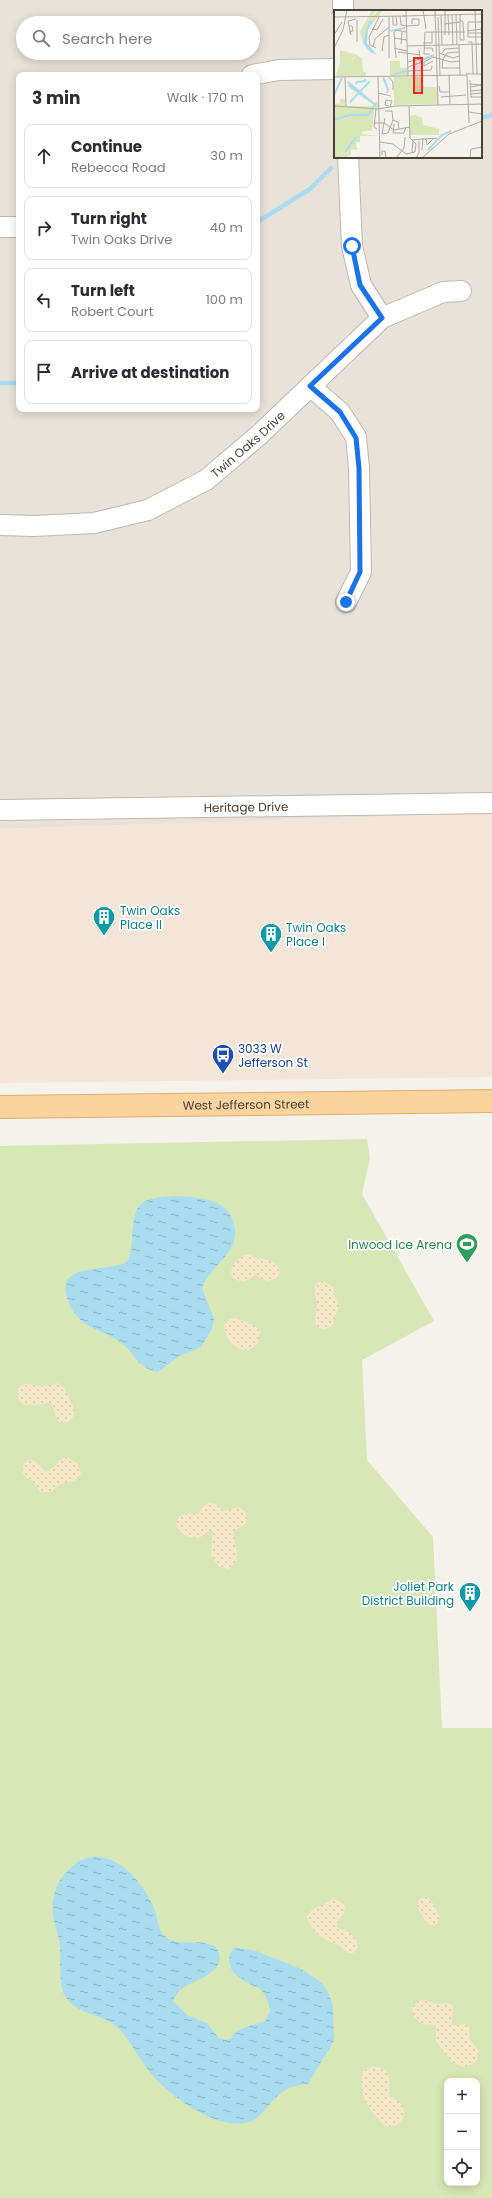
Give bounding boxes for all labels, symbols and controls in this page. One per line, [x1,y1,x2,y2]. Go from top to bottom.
inset map [334,10,482,158]
search box [16,16,260,60]
icon: search [30,27,52,49]
text: Search here [62,28,152,49]
text: 3 min [32,86,80,110]
text: Walk · 170 m [167,88,244,107]
text: Continue [71,136,142,157]
icon: ahead [33,145,55,167]
text: 30 m [210,146,243,165]
text: Rebecca Road [71,158,166,177]
text: Turn right [71,208,147,229]
icon: right [33,217,55,239]
text: 40 m [210,218,243,237]
text: Twin Oaks Drive [71,230,172,249]
route start [343,237,361,255]
text: Turn left [71,280,135,301]
icon: left [33,289,55,311]
text: 100 m [206,290,243,309]
text: Robert Court [71,302,153,321]
icon: arrive [33,361,55,383]
text: Arrive at destination [71,362,229,383]
street label: Twin Oaks Drive [207,407,288,481]
route end [337,593,355,611]
street label: Heritage Drive [204,797,288,816]
place label: Twin Oaks Place II [120,902,180,933]
building icon: Twin Oaks Place II [91,904,117,937]
place label: Twin Oaks Place I [286,919,346,950]
building icon: Twin Oaks Place I [258,921,284,954]
place label: 3033 W Jefferson St [238,1040,308,1071]
bus stop icon: 3033 W Jefferson St [210,1042,236,1075]
street label: West Jefferson Street [183,1095,309,1113]
sports icon: Inwood Ice Arena [454,1231,480,1264]
place label: Inwood Ice Arena [348,1236,452,1253]
place label: Joliet Park District Building [362,1578,455,1609]
building icon: Joliet Park District Building [457,1580,483,1613]
map controls [444,2078,480,2186]
button: + [444,2078,480,2114]
button: − [444,2114,480,2150]
button: locate [444,2150,480,2186]

